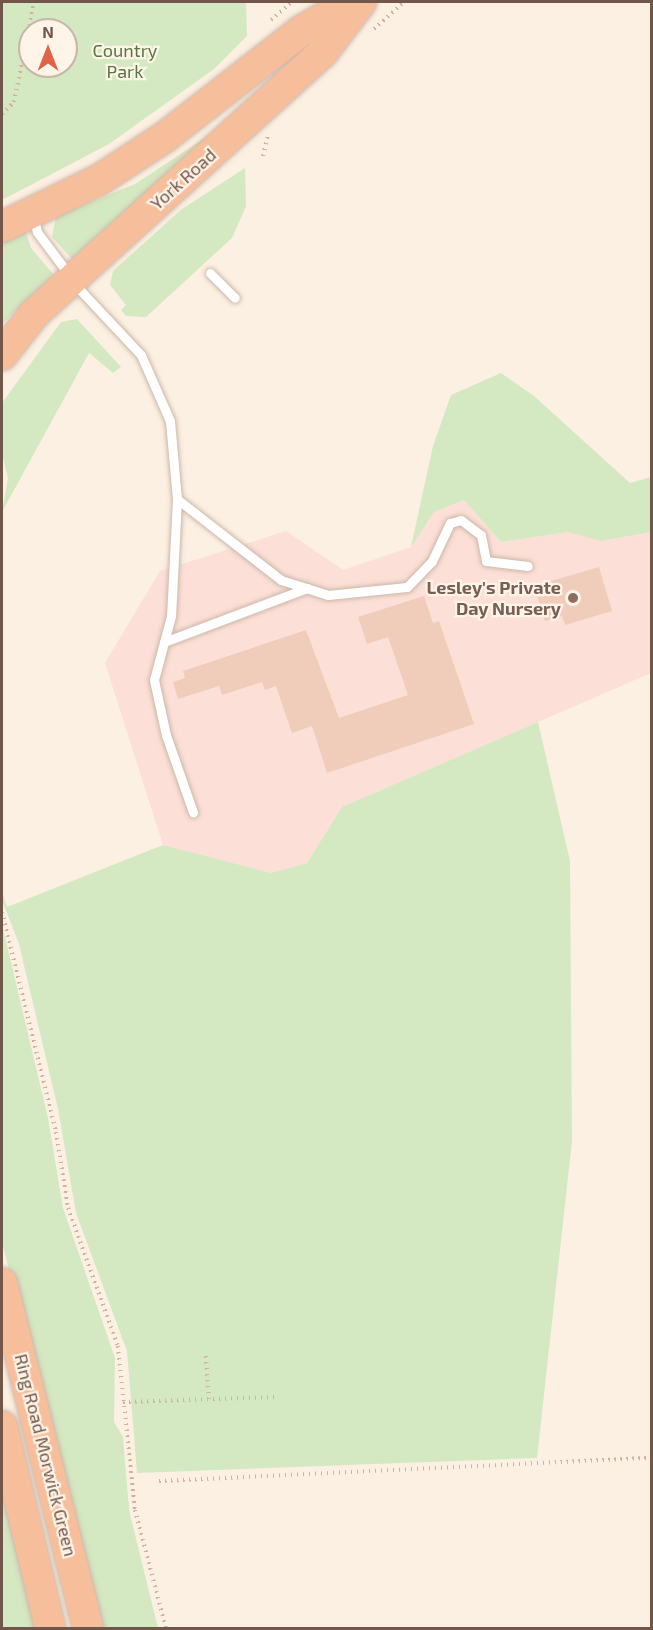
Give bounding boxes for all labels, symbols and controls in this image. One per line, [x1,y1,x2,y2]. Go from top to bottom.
north arrow [18,18,78,78]
text: N [42,22,54,41]
park label: Country Park [93,40,157,82]
street label: York Road [146,144,220,214]
place label: Lesley's Private Day Nursery [427,577,561,620]
marker: Lesley's Private Day Nursery [566,591,580,605]
street label: Ring Road Morwick Green [10,1351,82,1559]

